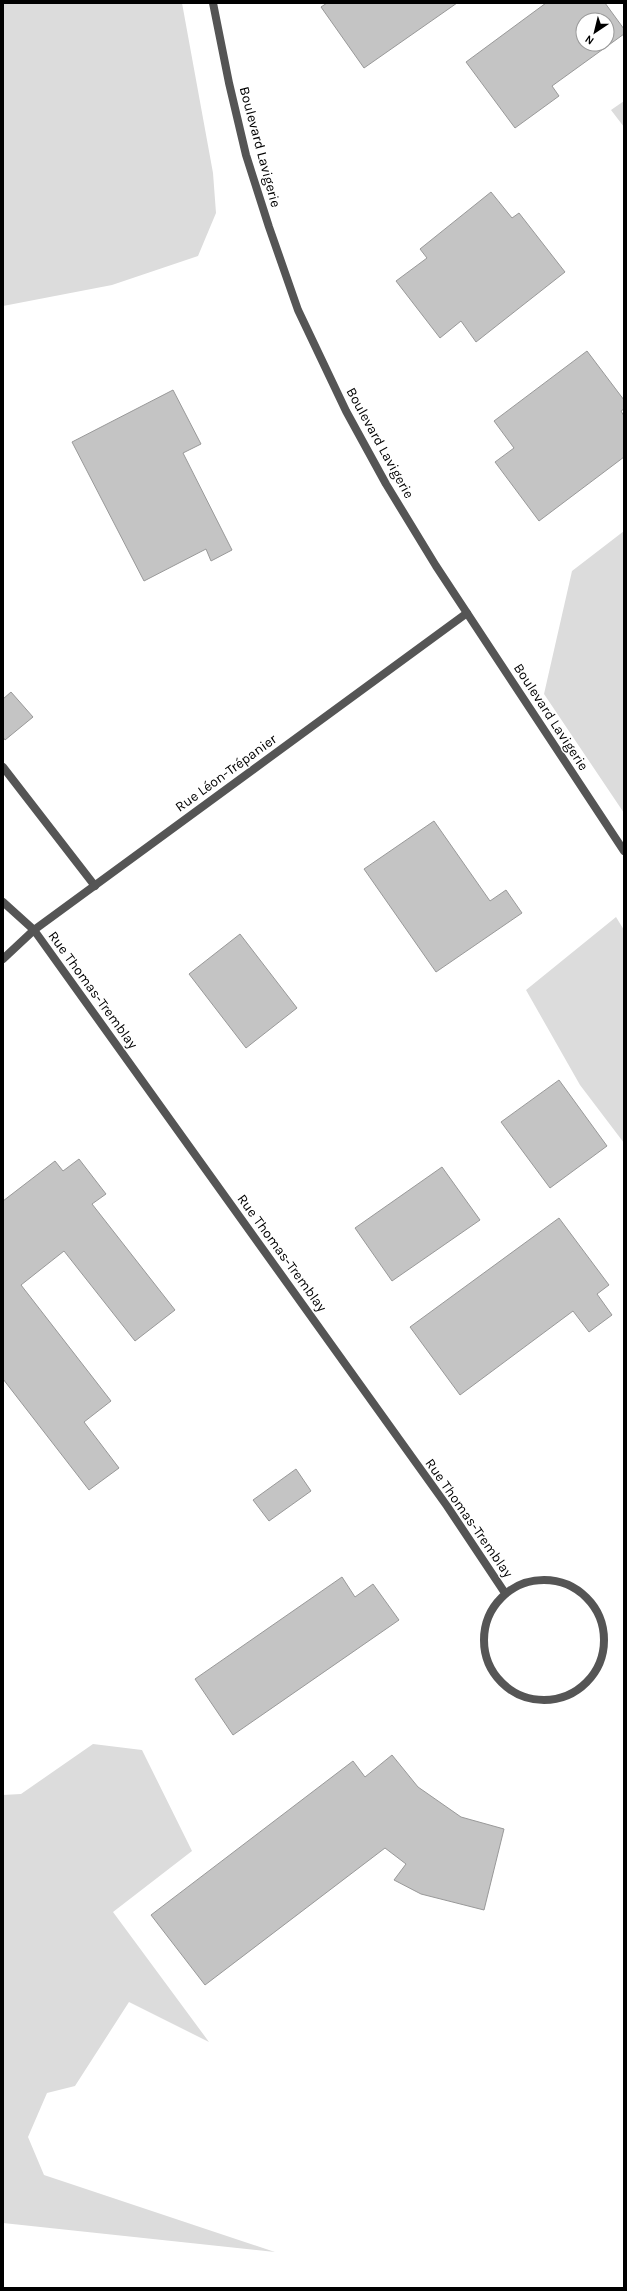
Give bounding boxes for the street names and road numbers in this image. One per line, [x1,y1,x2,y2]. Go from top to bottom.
street label: Boulevard Lavigerie [236,85,284,209]
street label: Boulevard Lavigerie [342,385,418,501]
street label: Boulevard Lavigerie [510,660,592,774]
street label: Rue Léon-Trépanier [172,730,281,816]
street label: Rue Thomas-Tremblay [45,928,142,1053]
street label: Rue Thomas-Tremblay [234,1191,331,1316]
street label: Rue Thomas-Tremblay [421,1455,517,1581]

